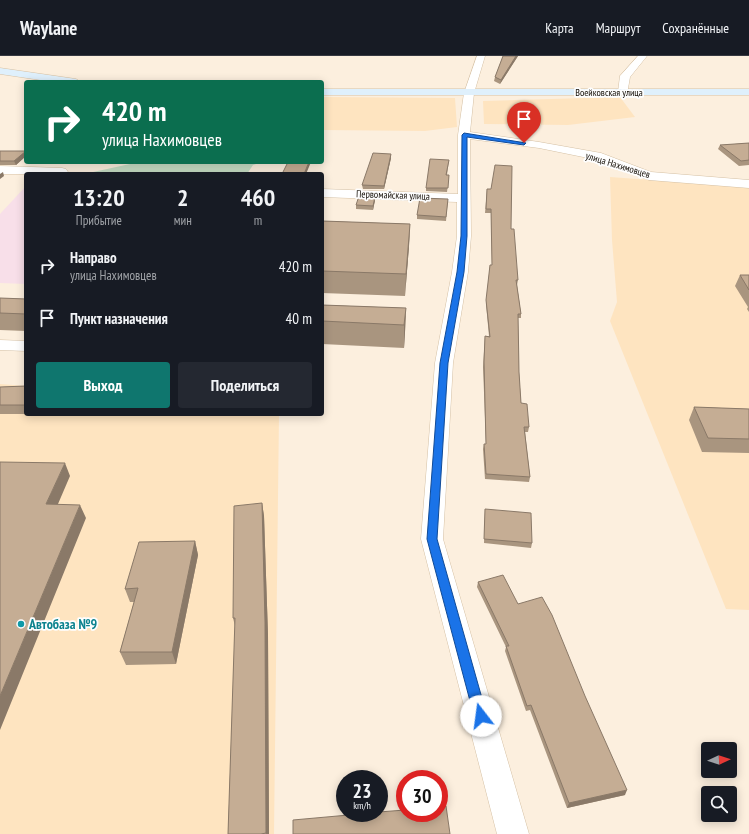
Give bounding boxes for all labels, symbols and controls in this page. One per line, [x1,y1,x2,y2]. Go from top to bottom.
text: Waylane [20,16,77,40]
text: Карта [545,19,574,37]
text: Маршрут [596,19,640,37]
text: Сохранённые [662,19,729,37]
street label: Воейковская улица [575,86,643,99]
text: 420 m [102,92,166,129]
icon: right [36,96,88,148]
pin [507,102,541,143]
icon: arrive [513,108,535,130]
text: улица Нахимовцев [102,128,222,151]
street label: улица Нахимовцев [584,149,652,181]
text: 13:20 [73,182,125,213]
text: 2 [177,182,188,213]
text: 460 [241,182,275,213]
street label: Первомайская улица [356,187,430,203]
text: Прибытие [76,212,122,229]
text: мин [174,212,192,229]
text: m [254,212,262,229]
text: Направо [70,248,117,267]
icon: right [36,255,58,277]
text: 420 m [279,257,312,276]
text: улица Нахимовцев [70,267,157,284]
icon: arrive [36,307,58,329]
text: Пункт назначения [70,309,168,328]
text: 40 m [286,309,312,328]
button: Выход [36,362,170,408]
button: Поделиться [178,362,312,408]
place label: Автобаза №9 [28,615,97,633]
marker: Автобаза №9 [16,619,26,629]
position arrow [460,695,502,737]
north arrow [701,742,737,778]
map controls [701,742,737,822]
speed limit sign: 30 [396,770,448,822]
text: 23 [352,778,372,804]
button: search [701,786,737,822]
text: km/h [353,799,371,812]

